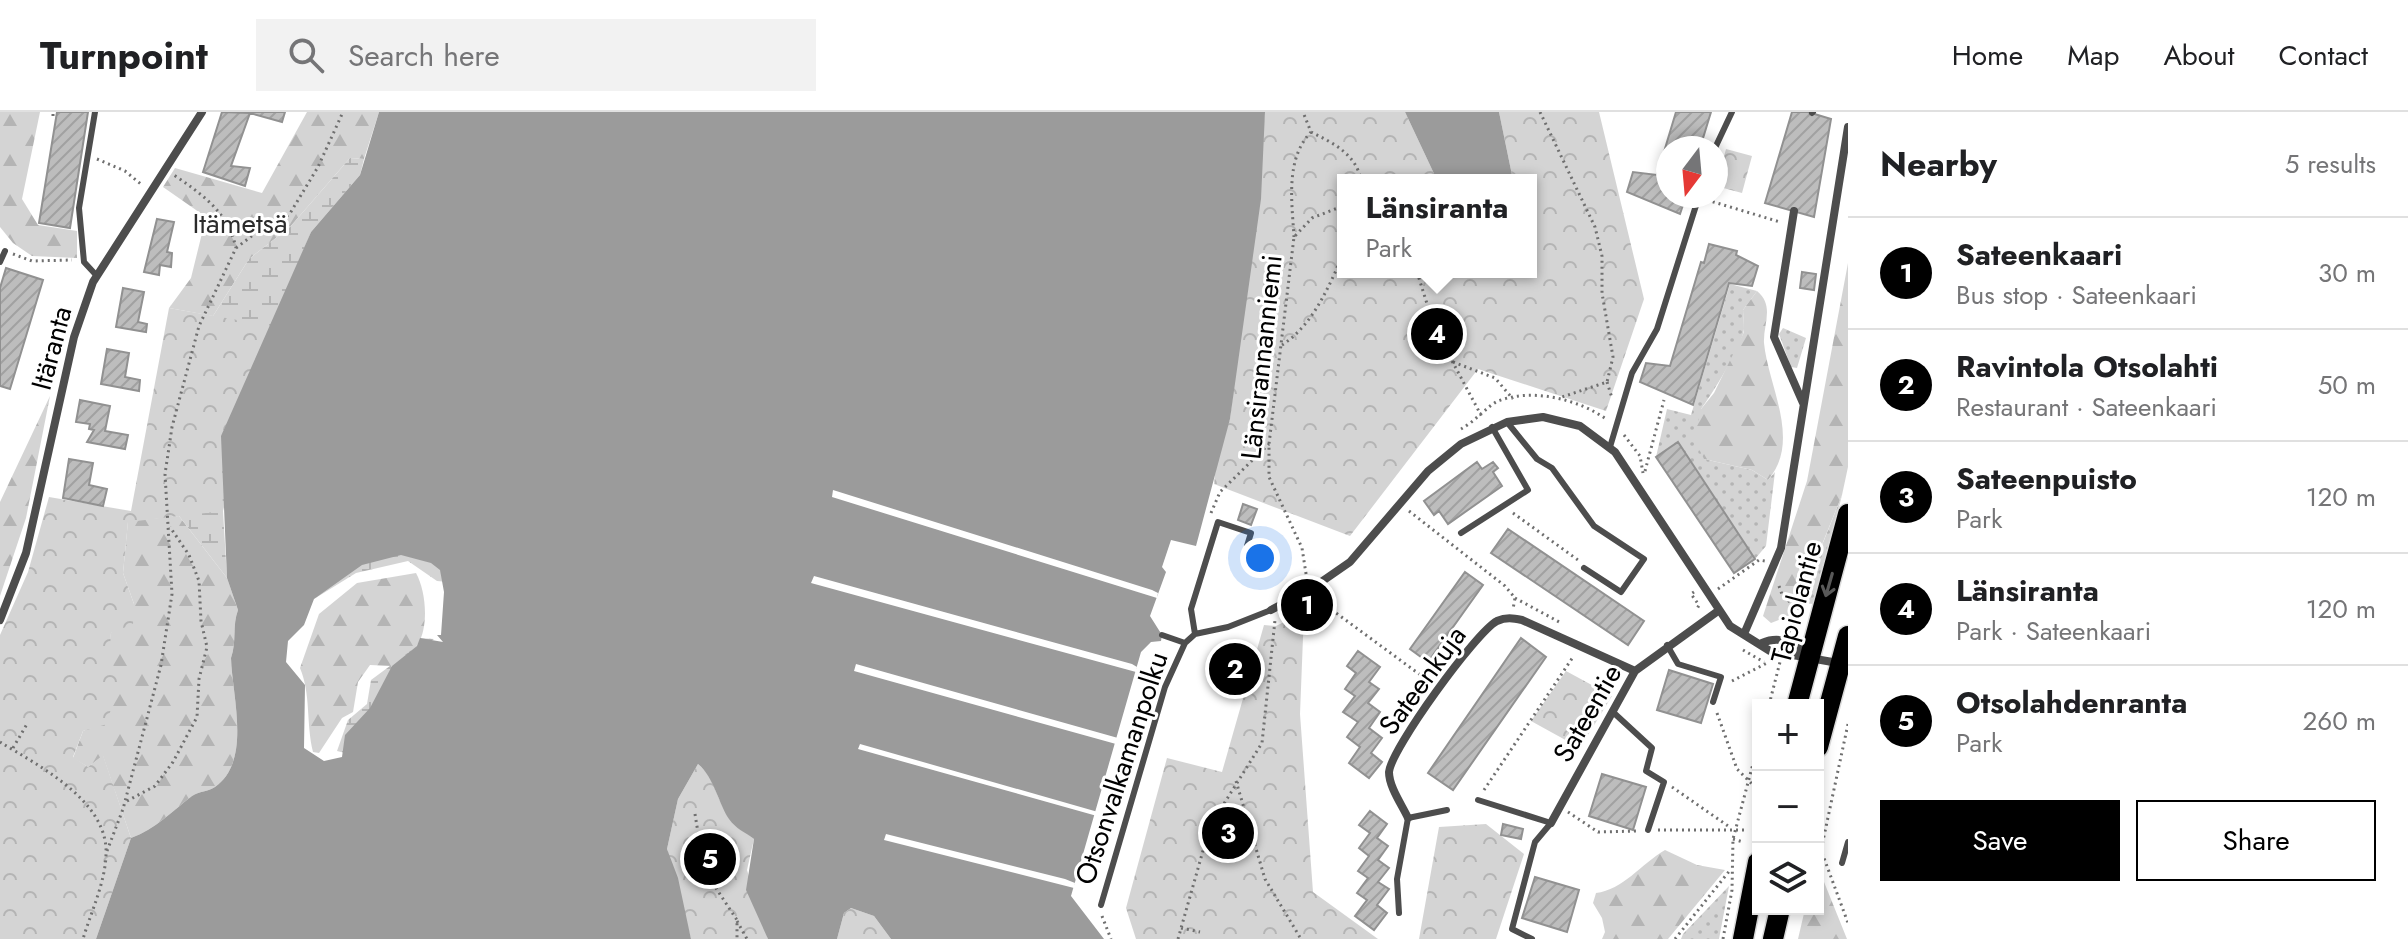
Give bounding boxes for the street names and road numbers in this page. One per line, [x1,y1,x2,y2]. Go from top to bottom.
street label: Länsirannanniemi [1230,253,1293,461]
street label: Itäranta [21,302,82,395]
street label: Tapiolantie [1760,536,1832,668]
street label: Sateenkuja [1369,617,1476,743]
street label: Otsonvalkamanpolku [1065,647,1178,890]
street label: Sateentie [1543,656,1632,770]

